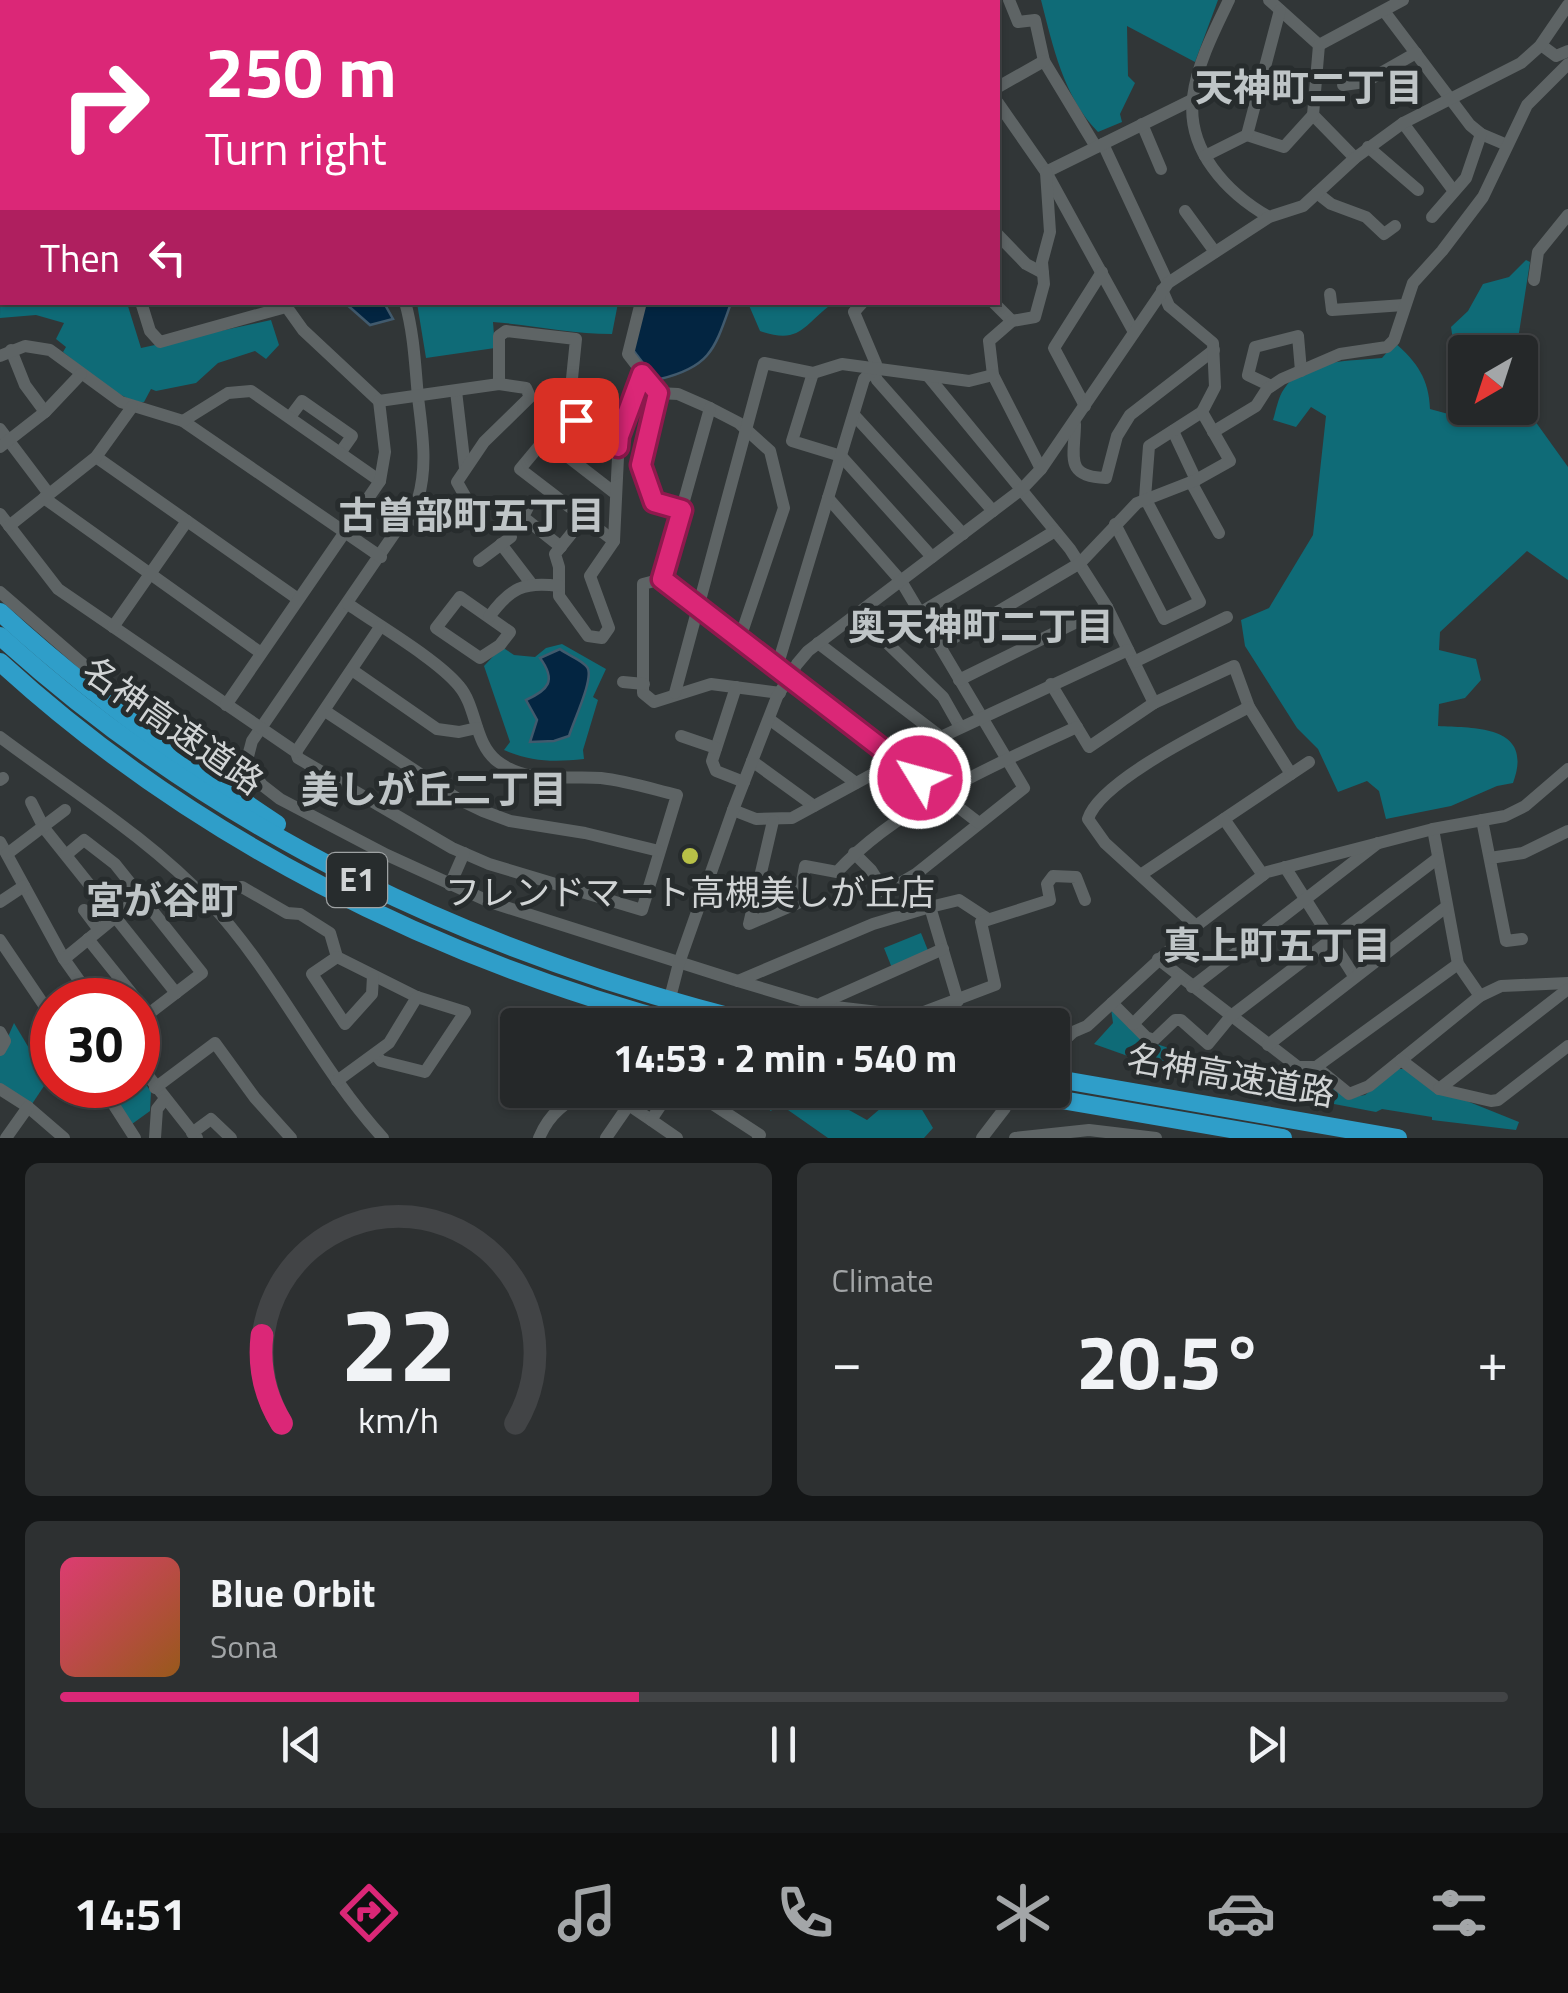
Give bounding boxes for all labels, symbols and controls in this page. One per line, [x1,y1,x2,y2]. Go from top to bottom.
text: 250 m [205,18,397,124]
icon: right [40,40,170,170]
district label: 天神町二丁目 [1195,58,1423,116]
text: Turn right [205,114,387,182]
text: Then [40,229,120,287]
icon: left [140,230,195,285]
north arrow [1448,335,1538,425]
map controls [1448,335,1538,425]
pin [534,378,619,463]
icon: arrive [549,393,604,448]
district label: 古曽部町五丁目 [339,486,605,544]
district label: 奥天神町二丁目 [848,597,1114,655]
street label: 名神高速道路 [72,643,275,808]
position arrow [868,726,972,830]
district label: 美しが丘二丁目 [301,760,567,818]
marker: フレンドマート高槻美しが丘店 [679,845,701,867]
road number: E1 [327,853,387,907]
place label: フレンドマート高槻美しが丘店 [445,865,935,919]
district label: 宮が谷町 [86,871,238,929]
district label: 真上町五丁目 [1163,916,1391,974]
speed limit sign: 30 [30,978,160,1108]
text: 14:53 · 2 min · 540 m [613,1029,957,1087]
street label: 名神高速道路 [1123,1030,1339,1120]
text: Climate [832,1256,933,1304]
text: 22 [340,1263,456,1421]
text: 20.5° [1076,1304,1263,1418]
text: − [832,1319,862,1402]
text: + [1477,1319,1508,1402]
text: km/h [358,1392,439,1447]
text: Blue Orbit [210,1564,375,1622]
text: Sona [210,1622,277,1670]
icon: previous [274,1717,329,1772]
icon: pause [756,1717,811,1772]
icon: next [1239,1717,1294,1772]
icon: directions [334,1878,404,1948]
icon: music [552,1878,622,1948]
icon: phone [770,1878,840,1948]
icon: climate [988,1878,1058,1948]
icon: car [1206,1878,1276,1948]
icon: filters [1424,1878,1494,1948]
text: 14:51 [74,1879,186,1947]

